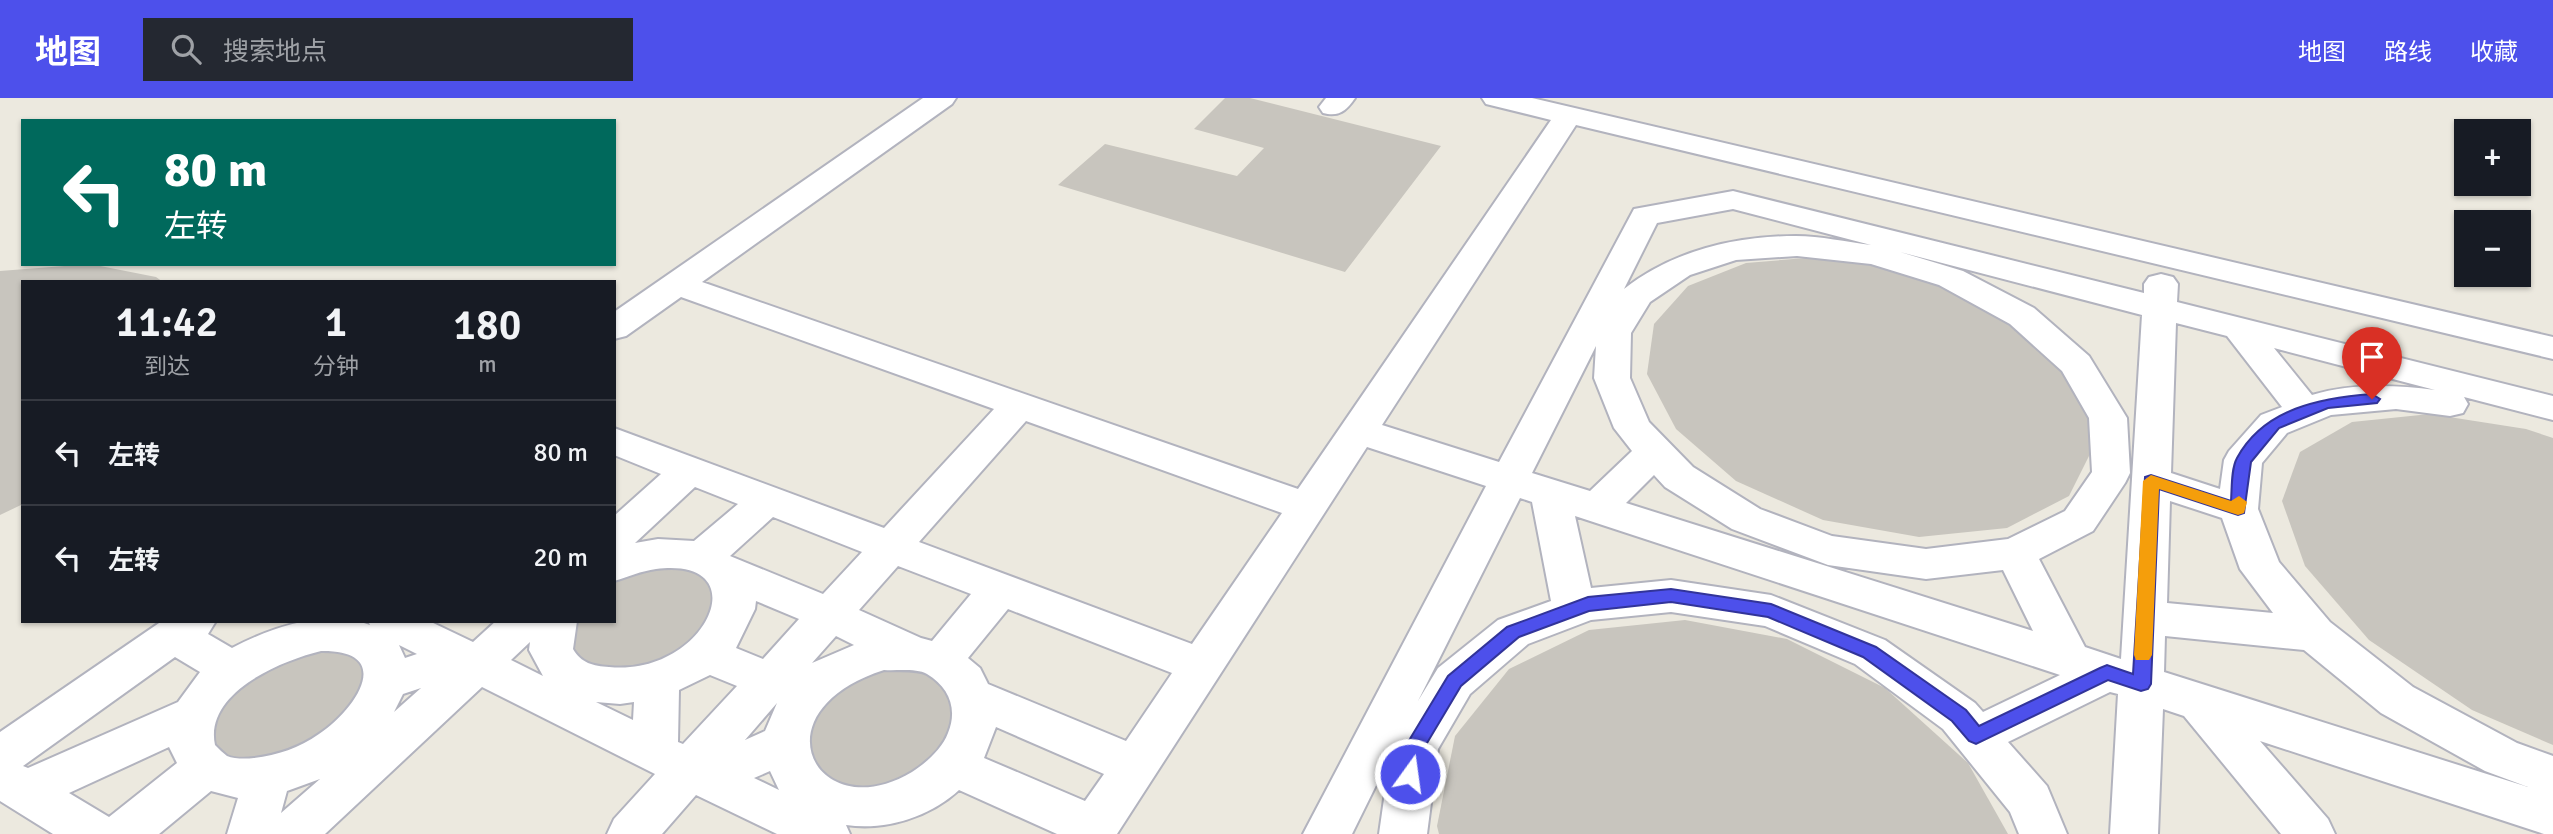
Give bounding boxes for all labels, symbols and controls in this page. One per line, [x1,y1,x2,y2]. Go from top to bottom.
search box [143,18,633,81]
icon: search [167,30,205,68]
text: 地图 [35,32,101,73]
text: 搜索地点 [223,36,327,68]
text: 地图 [2298,37,2346,67]
text: 路线 [2384,37,2432,67]
text: 收藏 [2470,37,2518,67]
map controls [2454,119,2531,287]
button: + [2454,119,2531,196]
text: 80 m [164,140,267,200]
icon: left [49,147,140,238]
text: 左转 [164,207,228,246]
button: − [2454,210,2531,287]
text: 11:42 [116,297,218,348]
text: 1 [324,297,347,348]
text: 180 [453,300,521,351]
pin [2342,327,2402,399]
icon: arrive [2353,338,2391,376]
text: m [478,350,497,379]
text: 到达 [144,352,190,381]
text: 分钟 [313,352,359,381]
icon: left [49,434,87,472]
text: 80 m [533,437,588,469]
text: 左转 [108,440,160,472]
icon: left [49,539,87,577]
text: 20 m [533,542,588,574]
text: 左转 [108,545,160,577]
position arrow [1373,737,1447,811]

